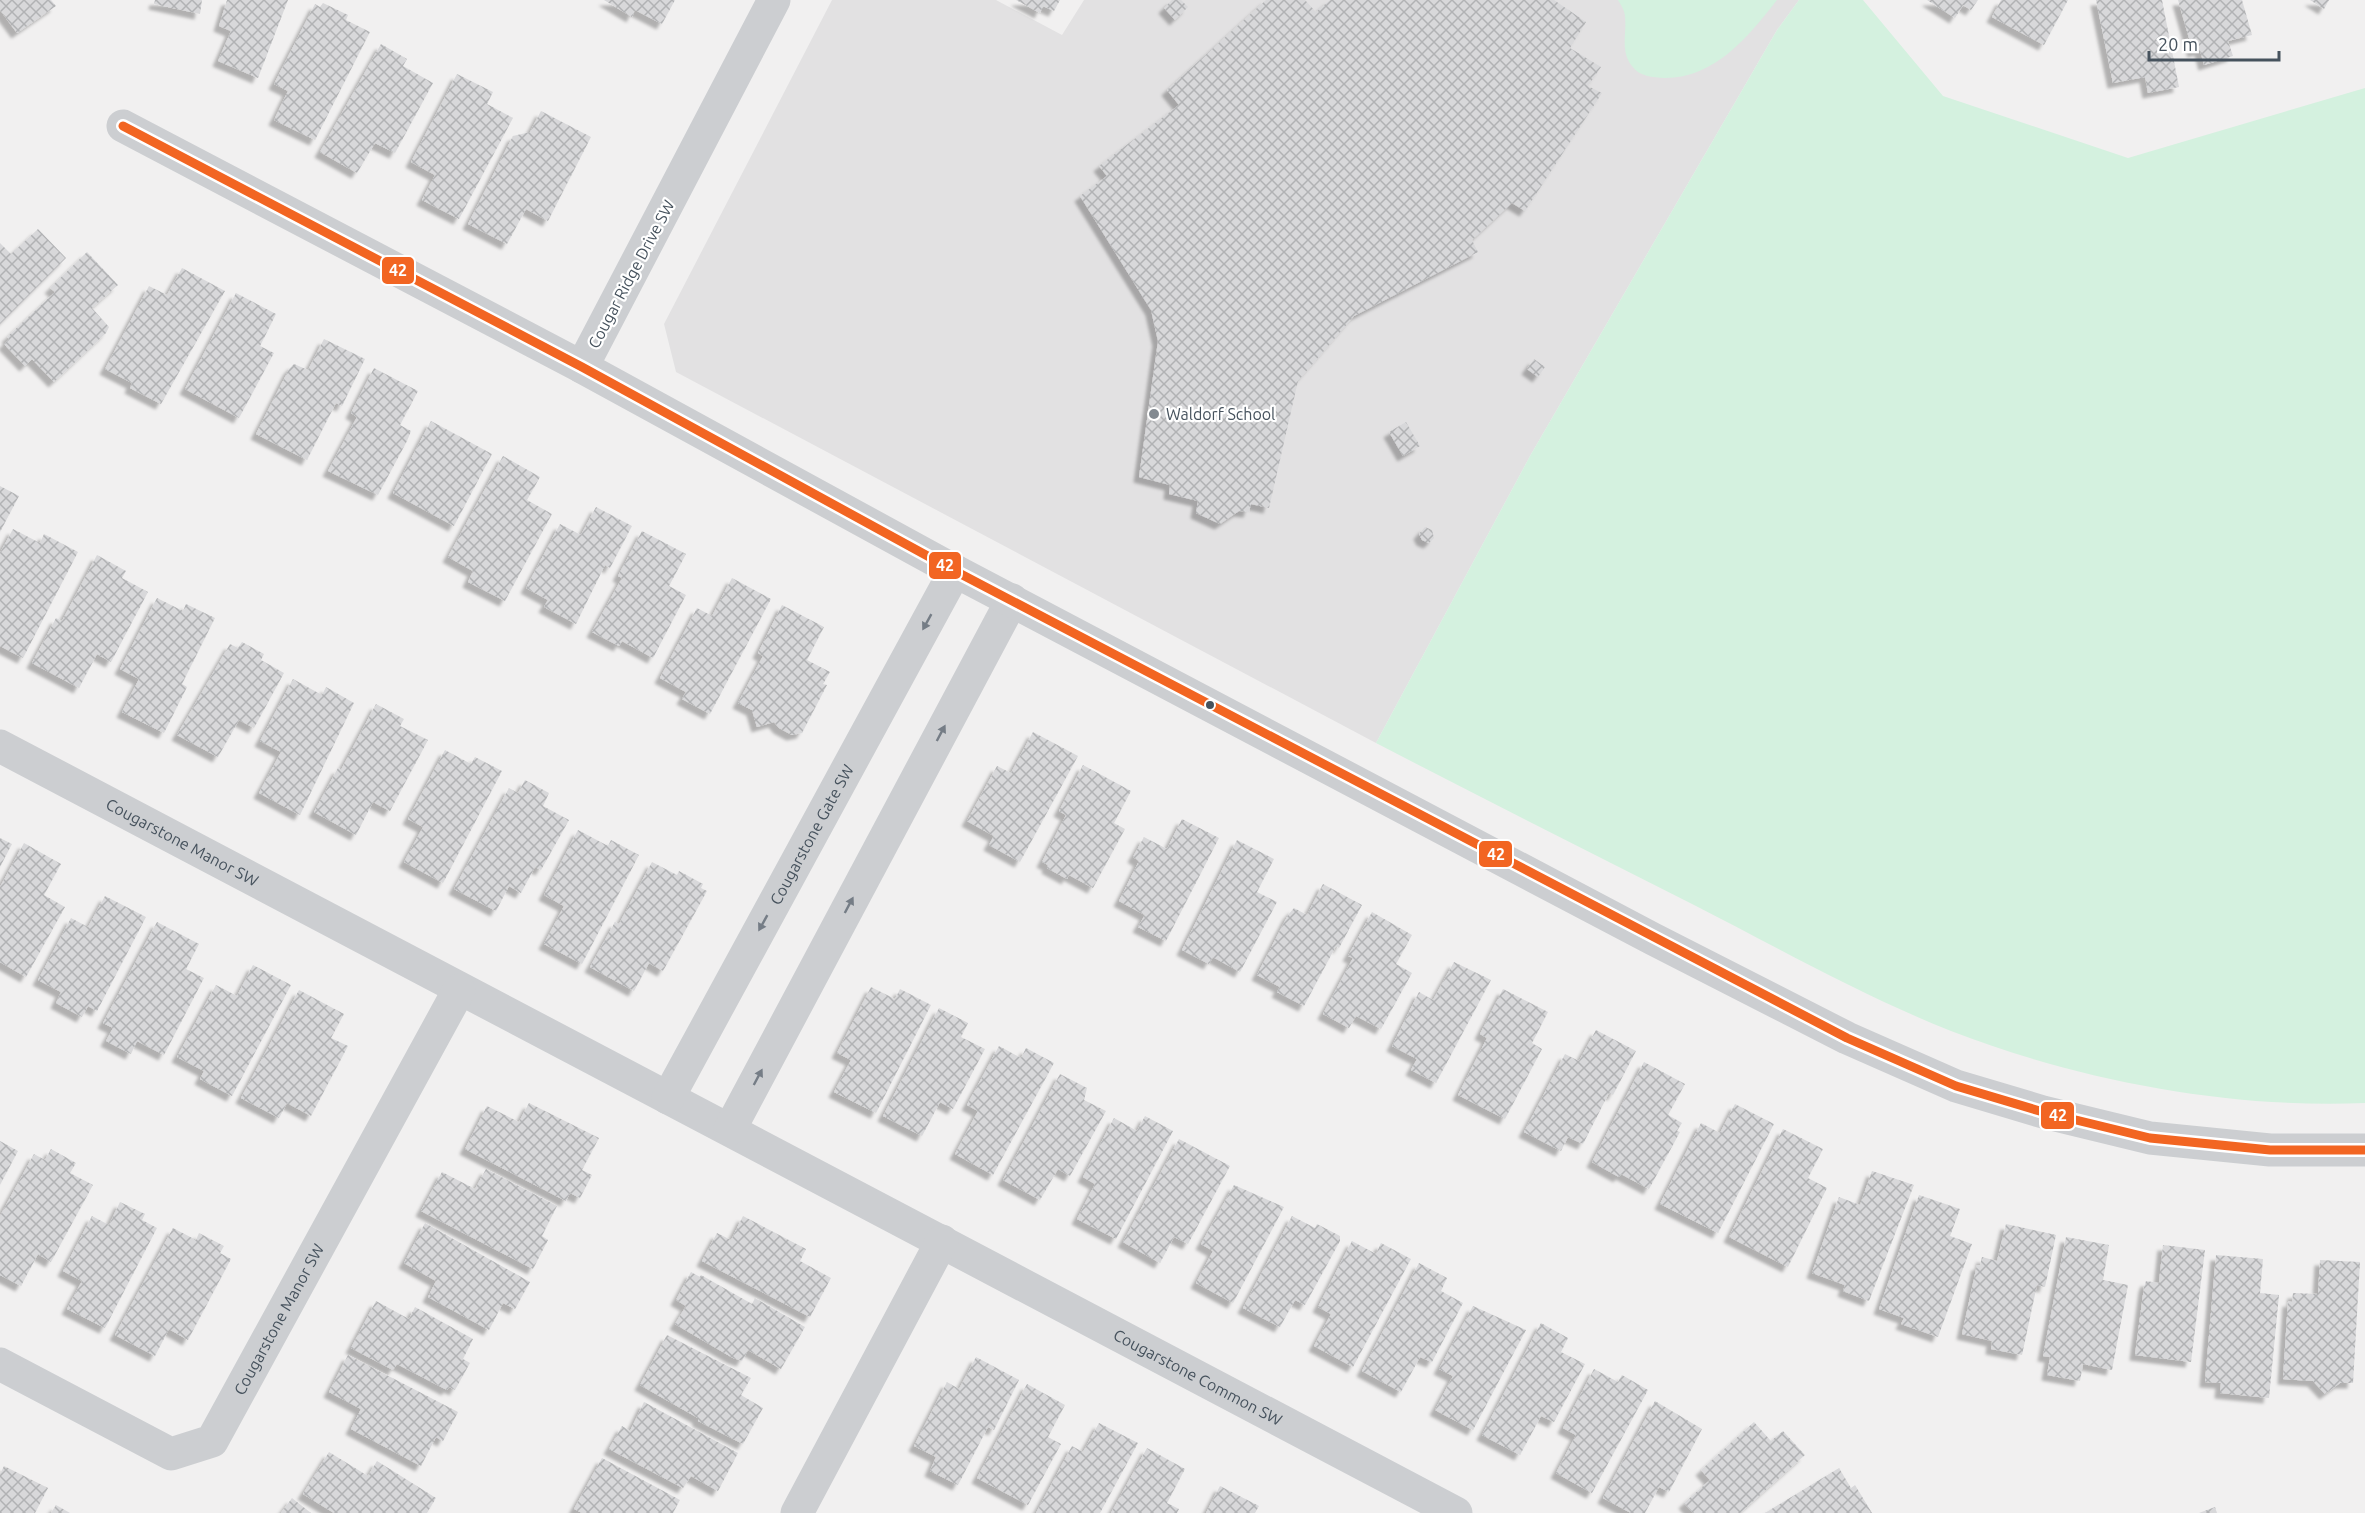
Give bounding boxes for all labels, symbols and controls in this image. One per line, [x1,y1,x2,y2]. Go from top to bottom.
scale bar [2149,24,2280,62]
text: 20 m [2158,34,2198,54]
street label: Cougar Ridge Drive SW [584,197,678,351]
line badge: 42 [381,256,415,285]
text: 42 [389,261,407,279]
place label: Waldorf School [1166,405,1275,423]
marker: Waldorf School [1147,407,1161,421]
line badge: 42 [928,551,962,580]
text: 42 [936,556,954,574]
one-way arrow [922,614,932,631]
unlabelled marker [1204,699,1216,711]
one-way arrow [936,724,946,741]
street label: Cougarstone Gate SW [766,761,857,908]
street label: Cougarstone Manor SW [103,795,262,890]
line badge: 42 [1478,840,1513,868]
text: 42 [1487,845,1505,863]
one-way arrow [844,897,854,914]
one-way arrow [758,914,768,931]
one-way arrow [753,1069,763,1086]
line badge: 42 [2040,1101,2075,1130]
text: 42 [2049,1106,2067,1124]
street label: Cougarstone Manor SW [230,1240,327,1398]
street label: Cougarstone Common SW [1110,1325,1286,1429]

